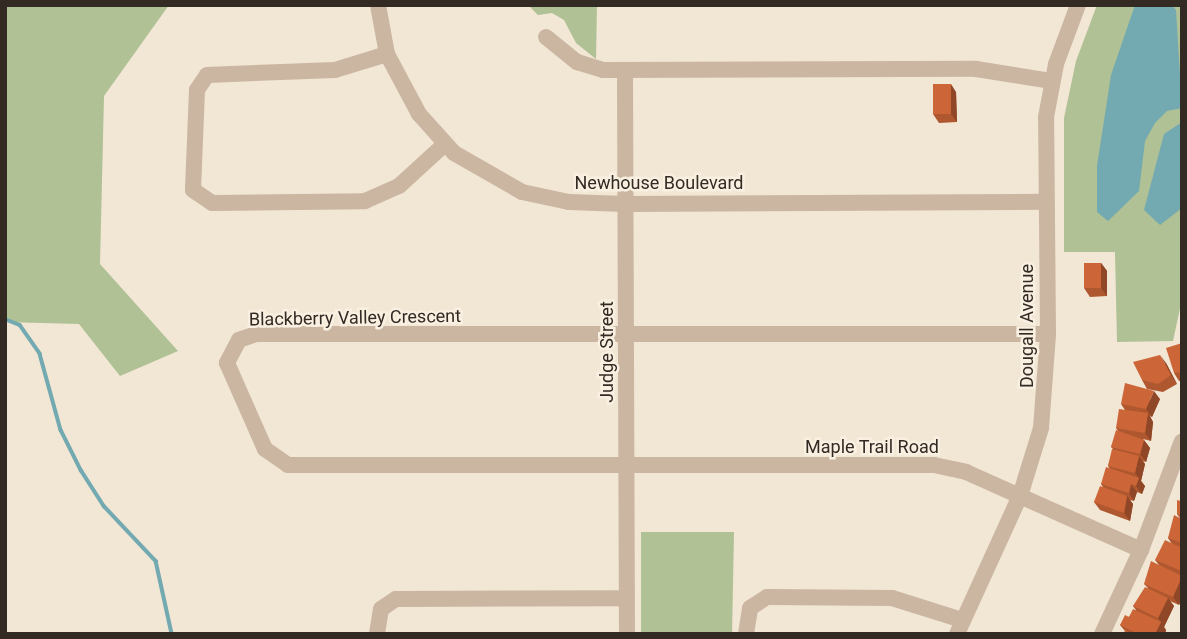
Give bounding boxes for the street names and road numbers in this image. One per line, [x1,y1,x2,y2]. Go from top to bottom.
street label: Newhouse Boulevard [575,172,743,194]
street label: Dougall Avenue [1016,264,1038,388]
street label: Judge Street [596,301,618,403]
street label: Blackberry Valley Crescent [249,305,461,331]
street label: Maple Trail Road [805,436,939,458]

